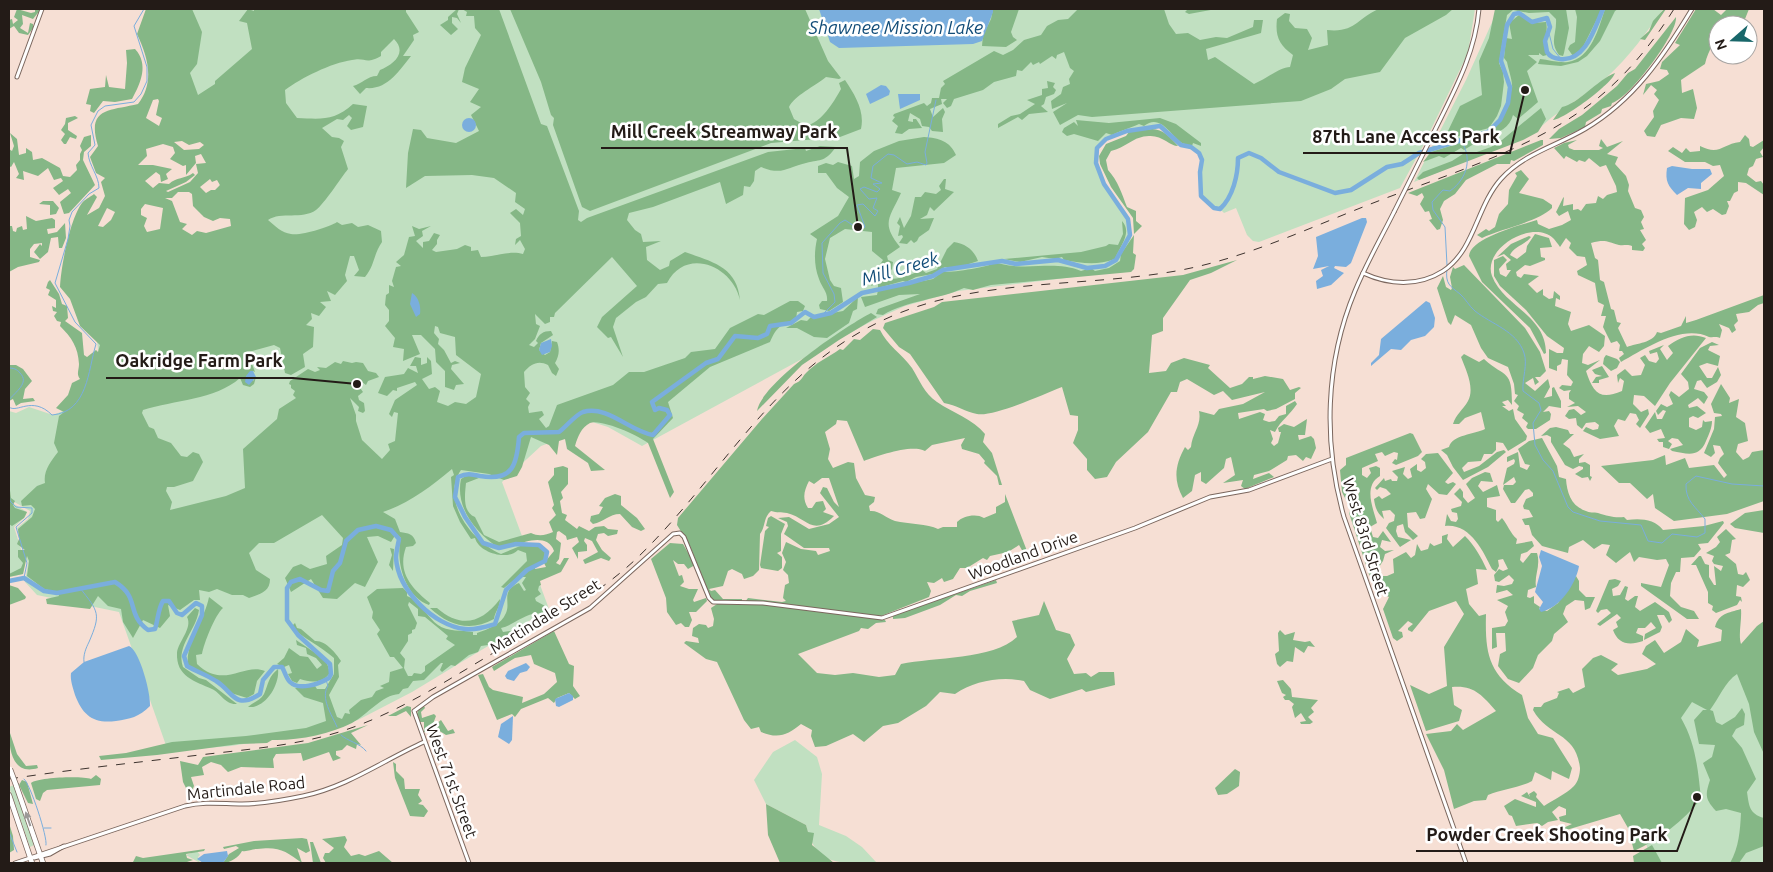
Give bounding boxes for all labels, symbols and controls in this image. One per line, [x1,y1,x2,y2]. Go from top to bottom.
north arrow [1708,15,1758,65]
water label: Shawnee Mission Lake [808,17,983,37]
text: N [1711,37,1730,52]
callout: Mill Creek Streamway Park [601,115,847,148]
callout: 87th Lane Access Park [1303,120,1510,153]
text: Mill Creek Streamway Park [611,121,837,141]
text: 87th Lane Access Park [1312,126,1500,146]
water label: Mill Creek [859,247,941,289]
callout: Oakridge Farm Park [106,345,293,378]
text: Oakridge Farm Park [115,350,283,370]
street label: West 83rd Street [1340,476,1393,599]
street label: Woodland Drive [966,527,1080,583]
street label: Martindale Street [487,574,604,657]
street label: West 71st Street [423,722,481,841]
street label: Martindale Road [186,773,306,803]
one-way arrow [23,812,31,827]
callout: Powder Creek Shooting Park [1416,818,1677,851]
text: Powder Creek Shooting Park [1426,824,1668,844]

